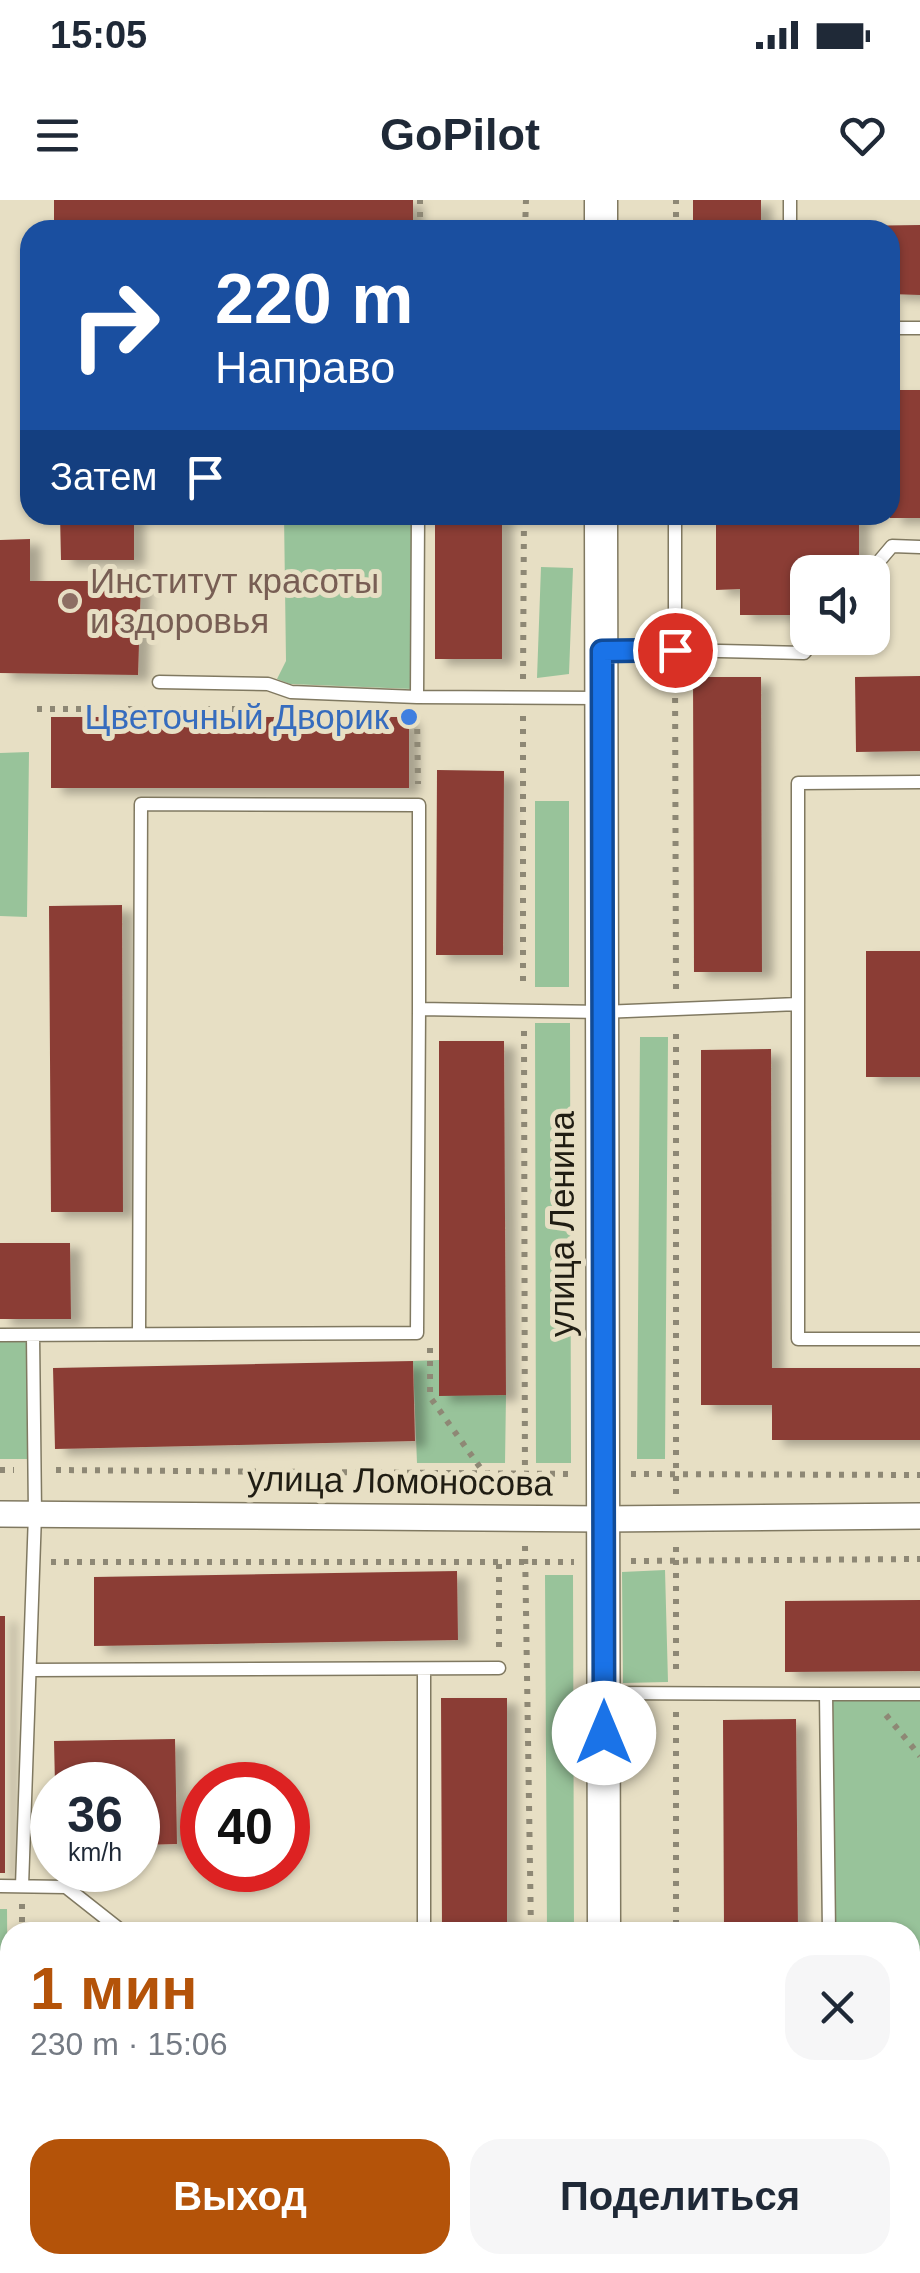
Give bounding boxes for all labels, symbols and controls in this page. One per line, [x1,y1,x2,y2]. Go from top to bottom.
text: 15:05 [50,14,147,56]
icon: menu [30,108,85,163]
icon: heart [835,108,890,163]
text: GoPilot [380,109,540,160]
icon: right [50,260,180,390]
text: 220 m [215,260,413,338]
text: Направо [215,342,395,393]
icon: arrive [178,450,233,505]
text: Затем [50,456,158,498]
map controls [790,555,890,655]
button: sound [790,555,890,655]
place label: Институт красоты и здоровья [90,561,379,640]
marker: Институт красоты и здоровья [59,590,81,612]
pin [633,608,718,693]
icon: arrive [648,623,703,678]
place label: Цветочный Дворик [85,697,390,736]
marker: Цветочный Дворик [398,706,420,728]
street label: улица Ленина [542,1110,581,1337]
street label: улица Ломоносова [247,1458,554,1503]
position arrow [552,1681,656,1785]
speed limit sign: 40 [180,1762,310,1892]
text: 36 [67,1787,123,1843]
text: km/h [68,1838,122,1866]
text: 1 мин [30,1955,198,2022]
button: close [785,1955,890,2060]
text: 230 m · 15:06 [30,2026,227,2062]
button: Выход [30,2139,450,2254]
button: Поделиться [470,2139,890,2254]

